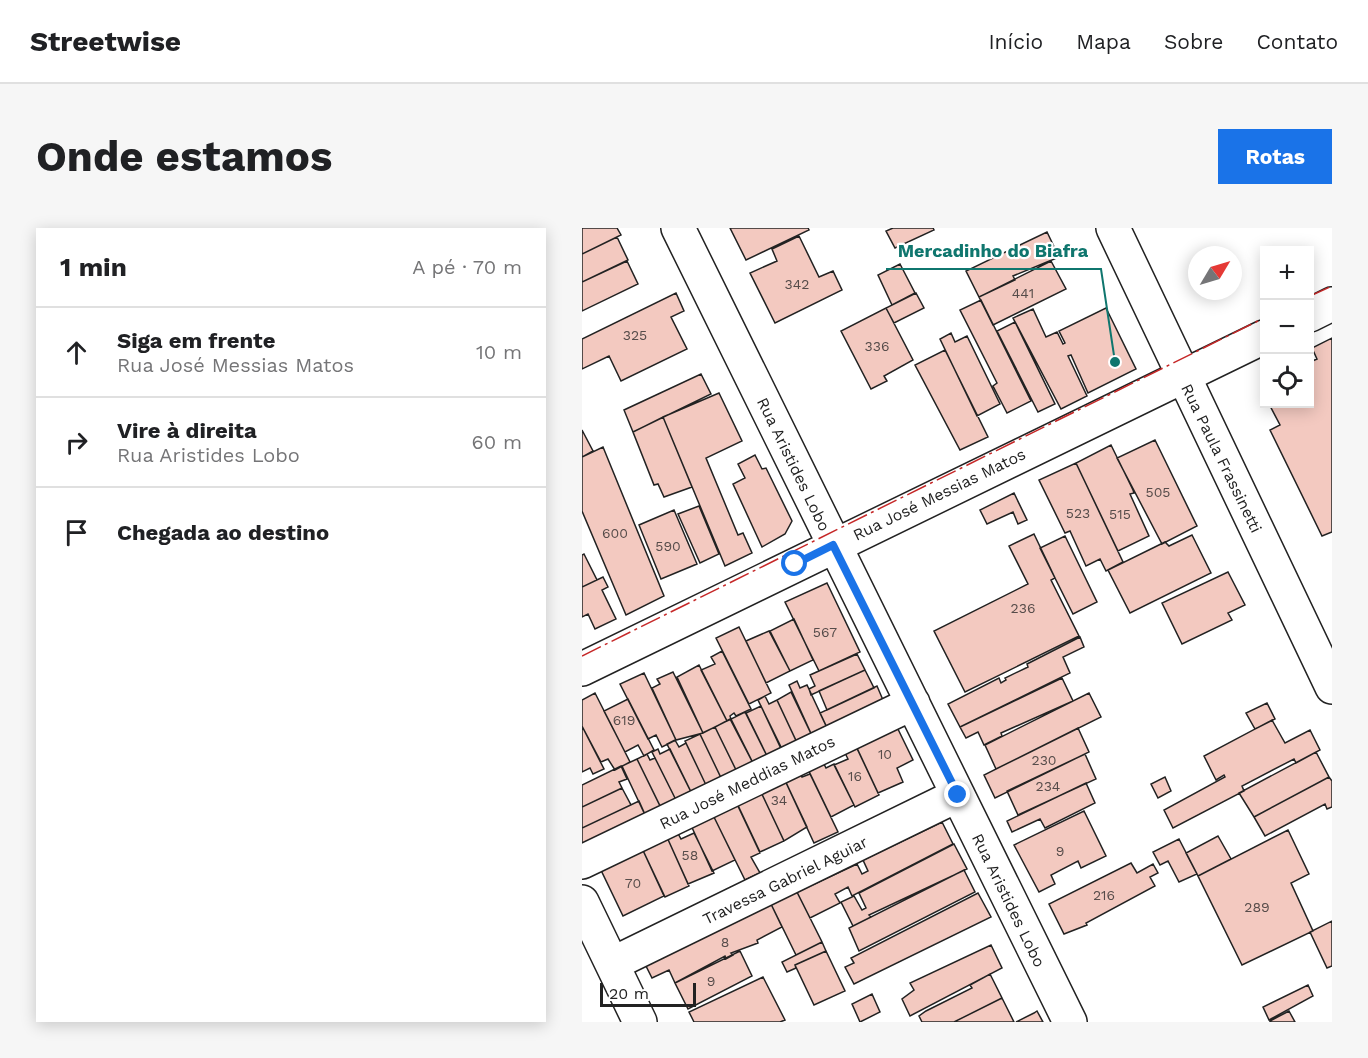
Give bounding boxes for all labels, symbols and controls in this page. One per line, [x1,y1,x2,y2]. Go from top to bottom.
text: Streetwise [30,25,181,58]
text: Início [988,29,1043,54]
text: Mapa [1076,29,1131,54]
text: Sobre [1164,29,1223,54]
text: Contato [1256,29,1338,54]
button: Rotas [1218,129,1332,184]
text: Onde estamos [36,132,332,181]
callout: Mercadinho do Biafra [886,233,1101,269]
text: Mercadinho do Biafra [898,240,1089,261]
north arrow [1188,246,1242,300]
map controls [1260,246,1314,408]
button: + [1260,246,1314,300]
text: 1 min [60,252,127,282]
text: A pé · 70 m [412,255,522,279]
house number: 342 [785,276,809,292]
house number: 441 [1012,285,1034,301]
button: − [1260,300,1314,354]
house number: 325 [623,327,647,343]
text: Siga em frente [117,328,275,353]
icon: ahead [60,336,93,369]
house number: 336 [865,338,889,354]
text: 10 m [476,340,522,364]
text: Rua José Messias Matos [117,353,354,377]
button: locate [1260,354,1314,408]
street label: Rua Paula Frassinetti [1177,381,1266,536]
street label: Rua Aristides Lobo [753,394,834,534]
text: Vire à direita [117,418,257,443]
icon: right [60,426,93,459]
text: 60 m [472,430,522,454]
text: Rua Aristides Lobo [117,443,300,467]
street label: Rua José Messias Matos [850,444,1029,545]
house number: 505 [1145,484,1171,500]
house number: 523 [1066,505,1090,521]
house number: 515 [1109,506,1131,522]
icon: arrive [60,516,93,549]
text: Chegada ao destino [117,520,329,545]
house number: 600 [602,525,628,541]
house number: 590 [655,538,681,554]
route start [781,550,807,576]
house number: 236 [1011,600,1035,616]
house number: 567 [813,624,837,640]
house number: 619 [613,712,635,728]
street label: Rua José Meddias Matos [656,732,838,833]
house number: 10 [878,746,892,762]
house number: 230 [1031,752,1057,768]
house number: 16 [848,768,862,784]
house number: 234 [1036,778,1060,794]
route end [944,781,970,807]
house number: 34 [771,792,787,808]
street label: Rua Aristides Lobo [968,830,1049,970]
street label: Travessa Gabriel Aguiar [700,832,871,929]
house number: 9 [1056,843,1064,859]
house number: 58 [682,847,698,863]
house number: 70 [625,875,641,891]
house number: 216 [1093,887,1115,903]
house number: 289 [1244,899,1270,915]
house number: 8 [721,934,729,950]
house number: 9 [707,973,715,989]
scale bar [600,980,696,1008]
text: 20 m [609,984,649,1003]

